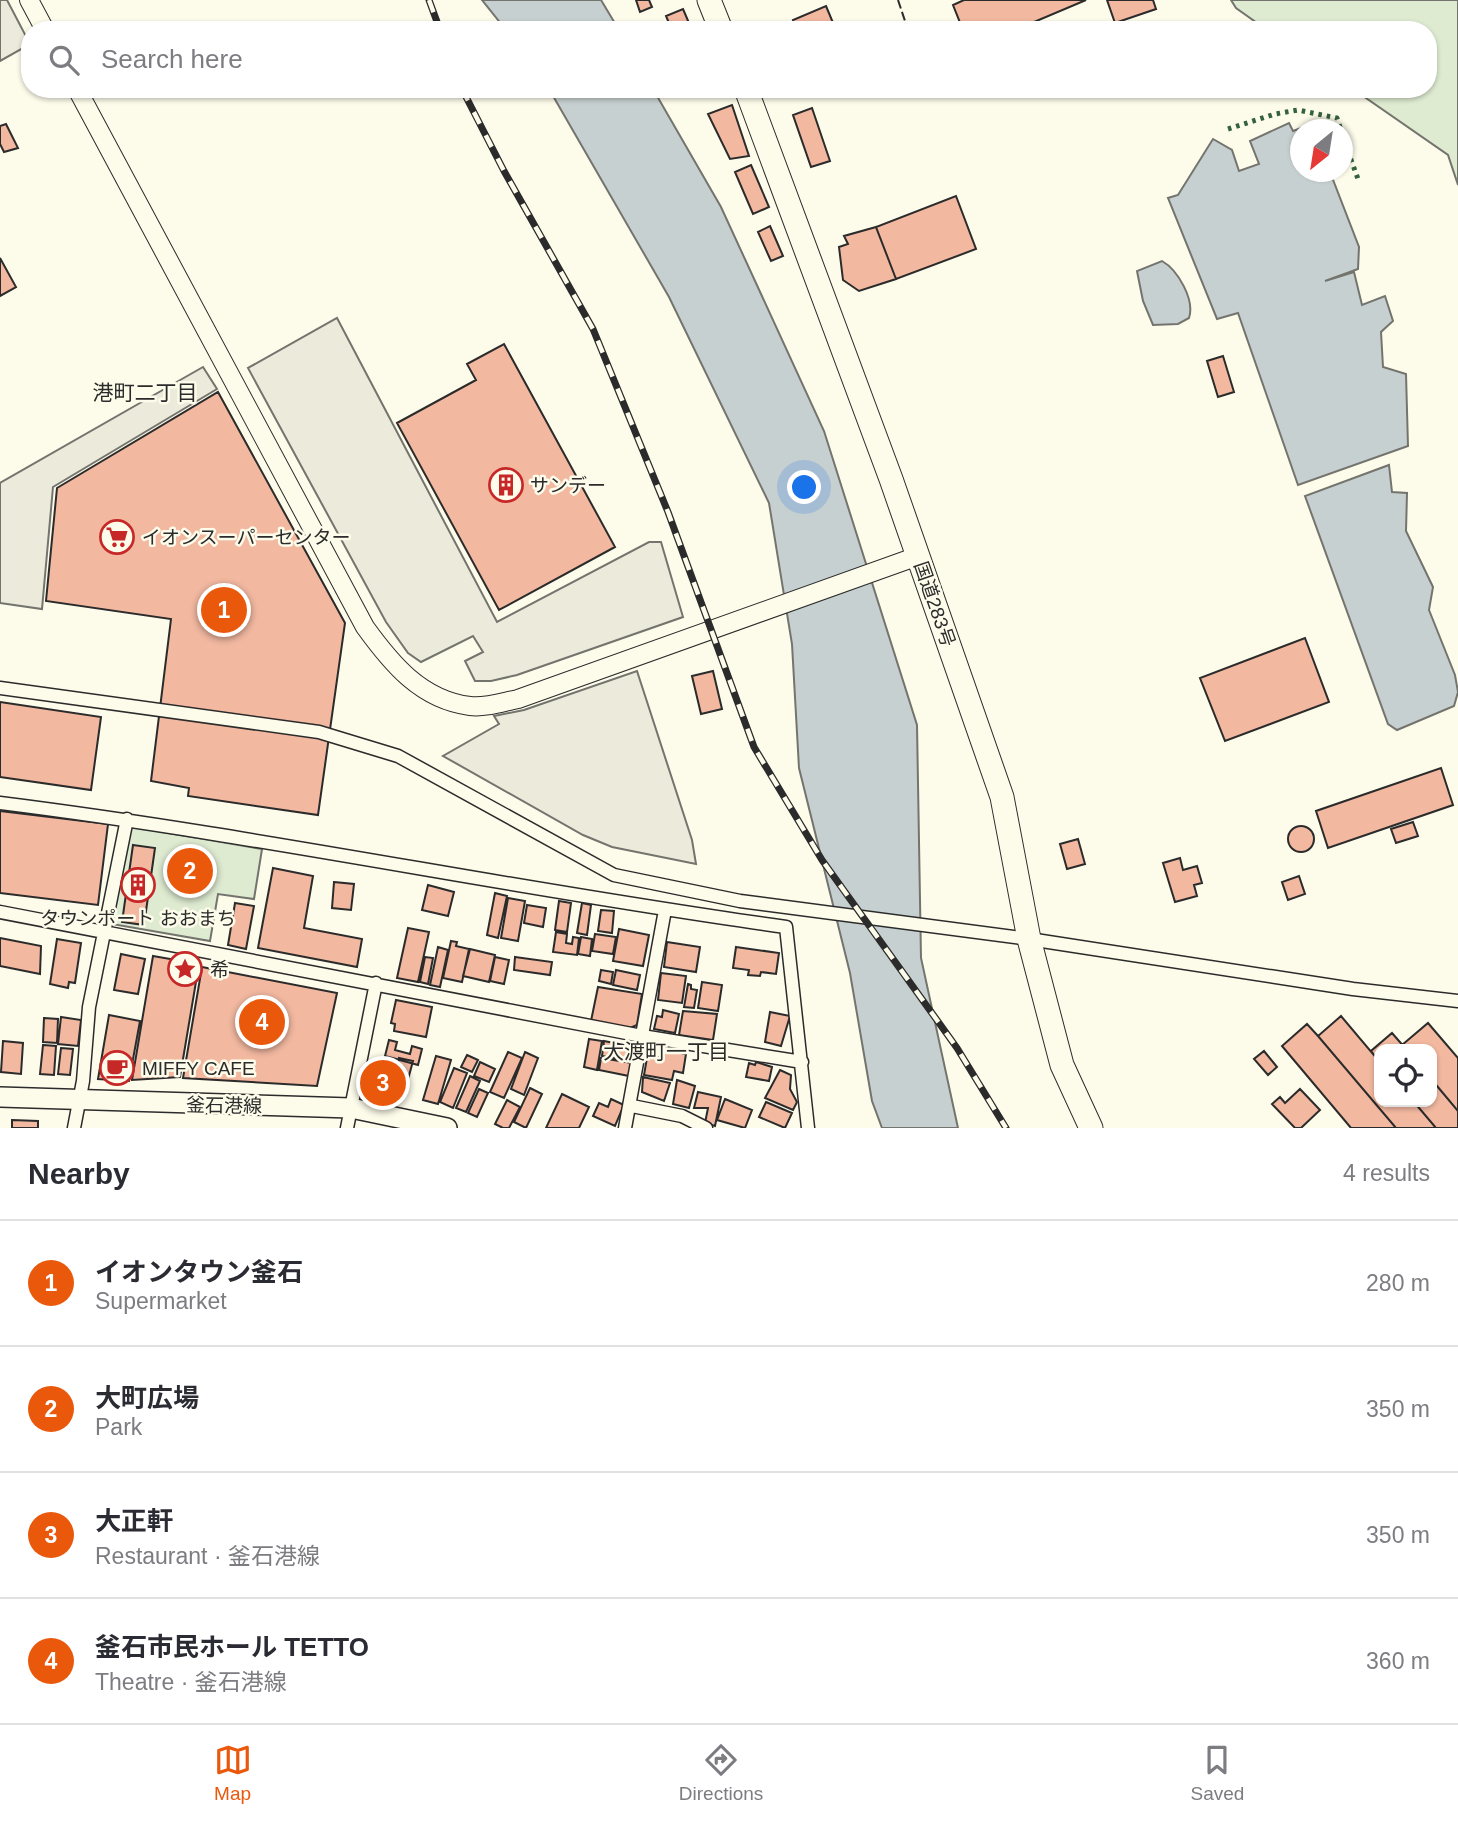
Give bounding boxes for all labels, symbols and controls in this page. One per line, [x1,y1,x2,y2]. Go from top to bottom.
search box [21,21,1437,98]
icon: search [45,41,83,79]
text: Search here [101,44,243,74]
north arrow [1290,119,1353,182]
district label: 港町二丁目 [93,381,198,404]
building icon: サンデー [487,466,525,504]
your location [787,470,821,504]
place label: サンデー [530,475,606,496]
supermarket icon: イオンスーパーセンター [98,518,136,556]
place label: イオンスーパーセンター [142,527,350,548]
street label: 国道283号 [910,559,959,650]
pin: 1 [201,584,247,636]
pin: 2 [167,845,213,897]
building icon: タウンポート おおまち [119,866,157,904]
place label: タウンポート おおまち [40,908,236,929]
place icon: 希 [166,950,204,988]
place label: 希 [210,959,229,980]
pin: 4 [239,996,285,1048]
district label: 大渡町一丁目 [603,1040,729,1063]
map controls [1374,1044,1437,1107]
button: locate [1374,1044,1437,1107]
cafe icon: MIFFY CAFE [98,1049,136,1087]
pin: 3 [360,1057,406,1109]
place label: MIFFY CAFE [142,1058,255,1079]
street label: 釜石港線 [186,1094,262,1117]
text: Nearby [28,1157,130,1190]
text: 4 results [1343,1160,1430,1186]
text: イオンタウン釜石 [95,1257,303,1287]
text: 1 [45,1270,57,1296]
text: 280 m [1366,1270,1430,1296]
text: Supermarket [95,1288,227,1314]
text: 大町広場 [95,1383,199,1413]
text: 2 [45,1396,57,1422]
text: 350 m [1366,1396,1430,1422]
text: Park [95,1414,142,1440]
text: 大正軒 [95,1506,173,1536]
text: 3 [45,1522,57,1548]
text: 350 m [1366,1522,1430,1548]
text: Restaurant · 釜石港線 [95,1543,320,1569]
text: 釜石市民ホール TETTO [95,1632,369,1662]
text: 4 [45,1648,57,1674]
text: 360 m [1366,1648,1430,1674]
text: Theatre · 釜石港線 [95,1669,287,1695]
tab: Map [214,1741,252,1805]
tab: Directions [679,1741,763,1805]
tab: Saved [1190,1741,1244,1805]

